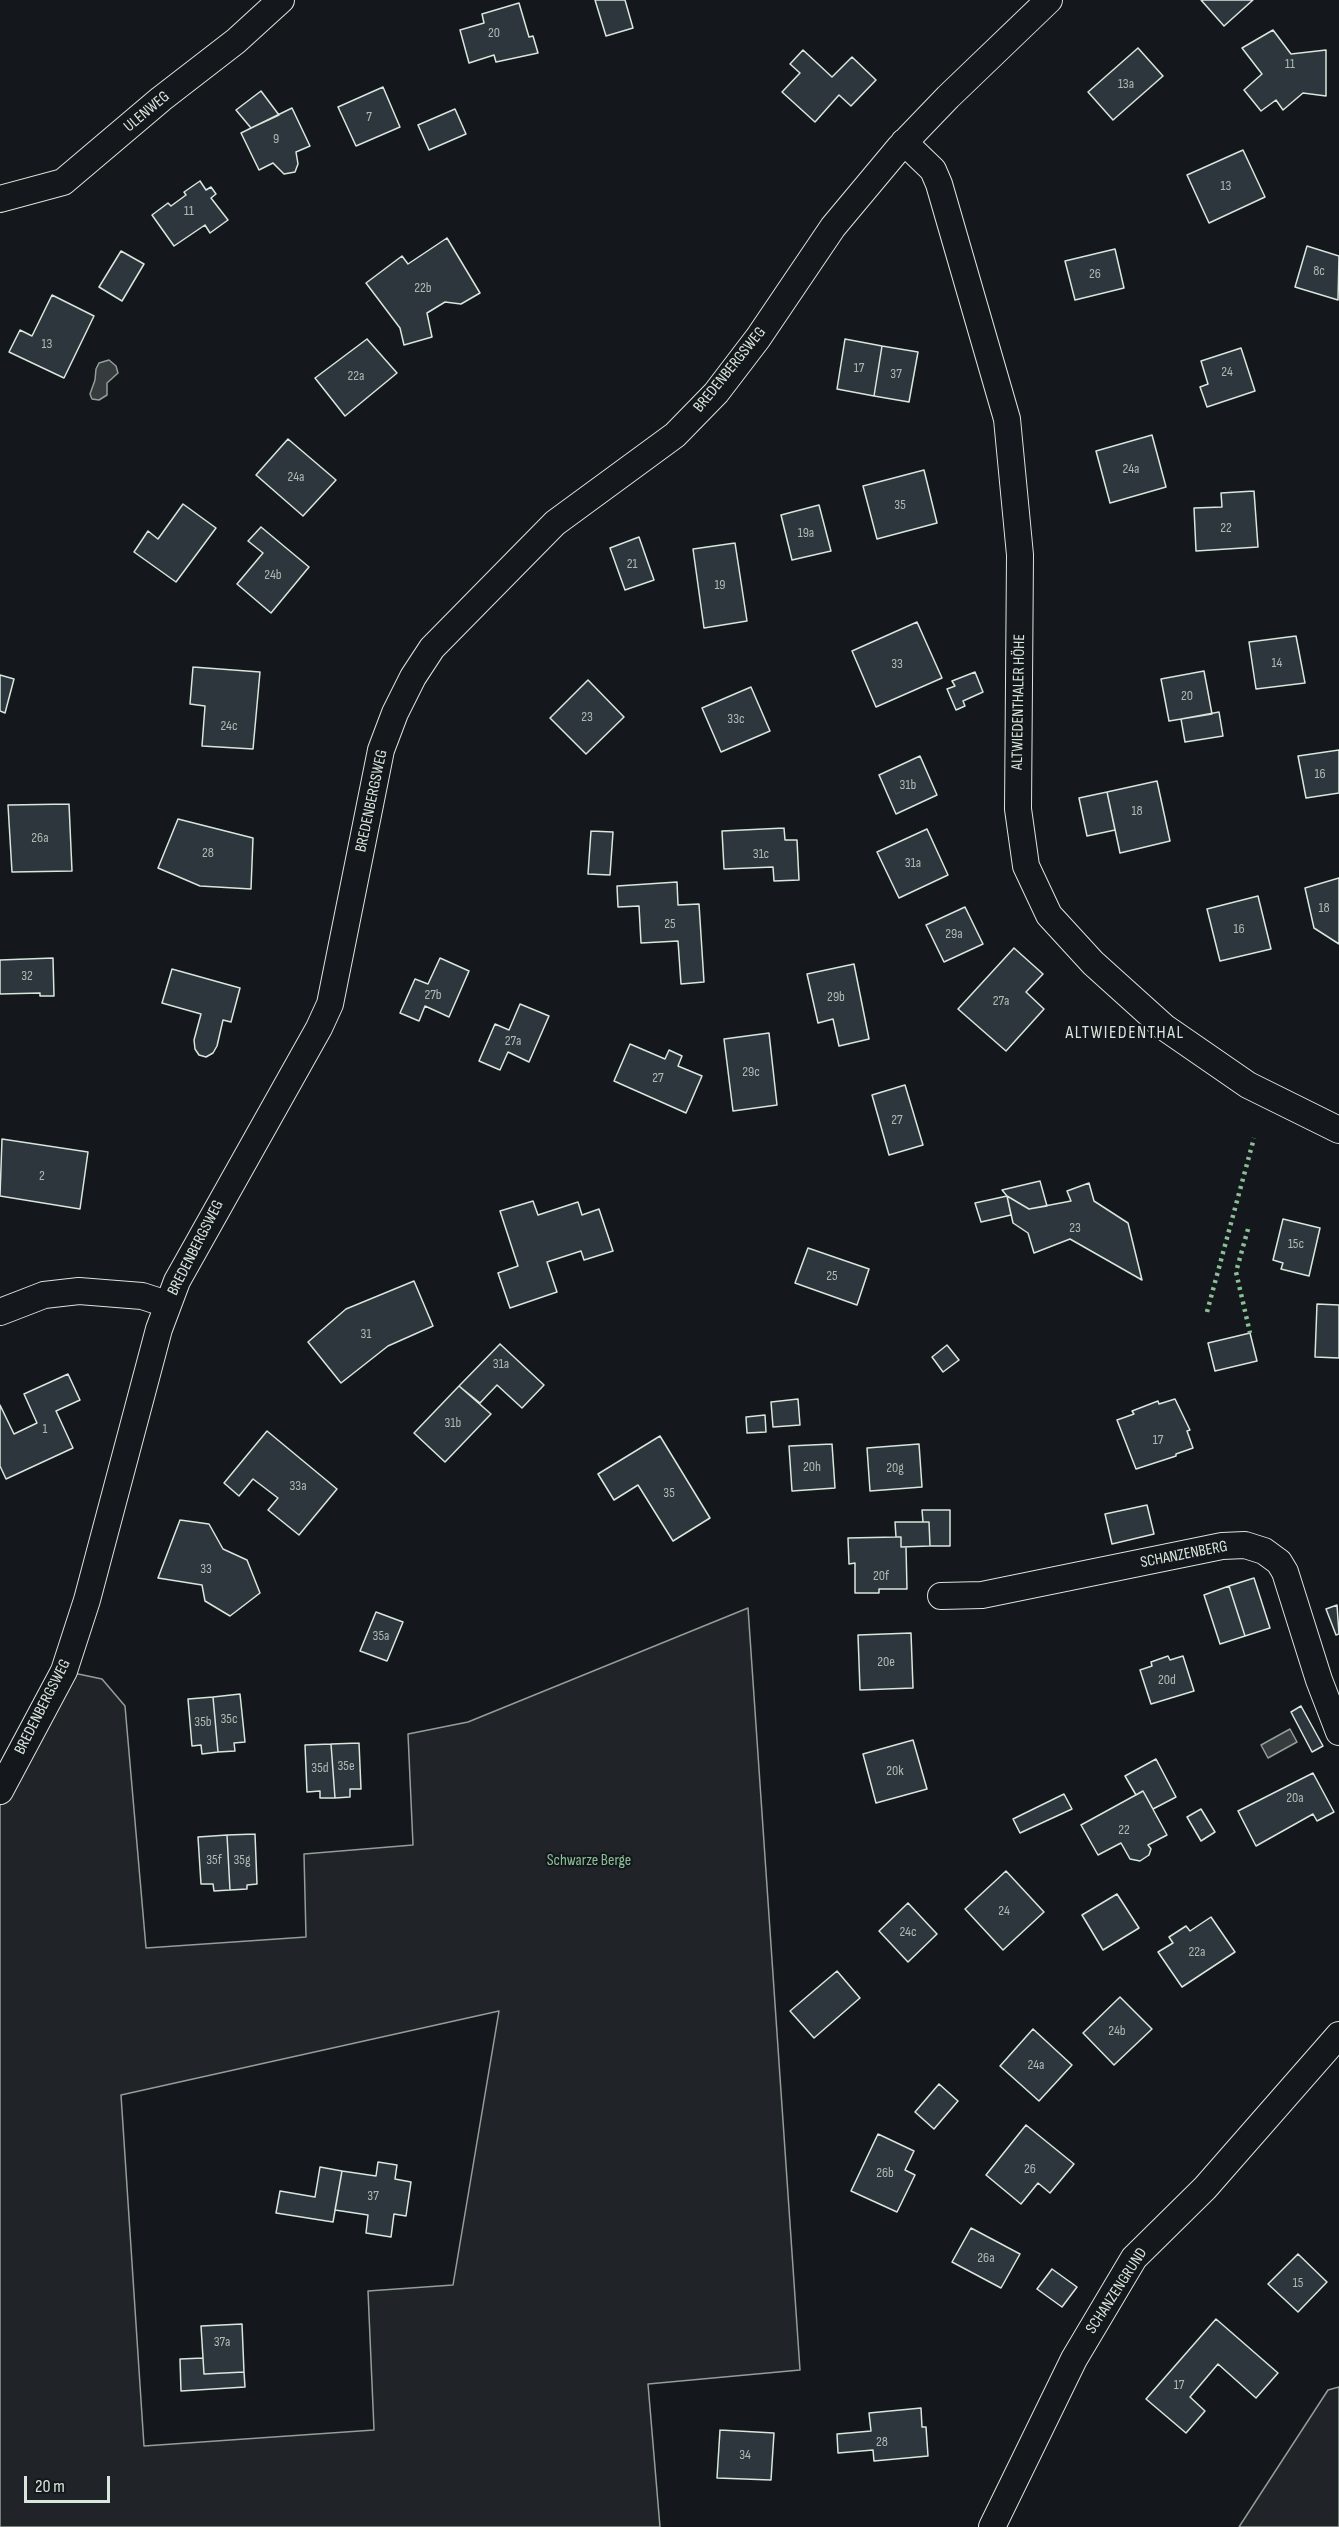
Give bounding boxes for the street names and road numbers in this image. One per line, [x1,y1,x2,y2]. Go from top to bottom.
street label: ULENWEG [120,87,174,137]
street label: BREDENBERGSWEG [690,323,770,417]
street label: ALTWIEDENTHALER HÖHE [1008,634,1030,770]
street label: BREDENBERGSWEG [352,748,392,854]
street label: BREDENBERGSWEG [164,1197,228,1299]
street label: SCHANZENBERG [1139,1537,1229,1573]
street label: BREDENBERGSWEG [11,1656,75,1758]
street label: SCHANZENGRUND [1082,2245,1152,2337]

